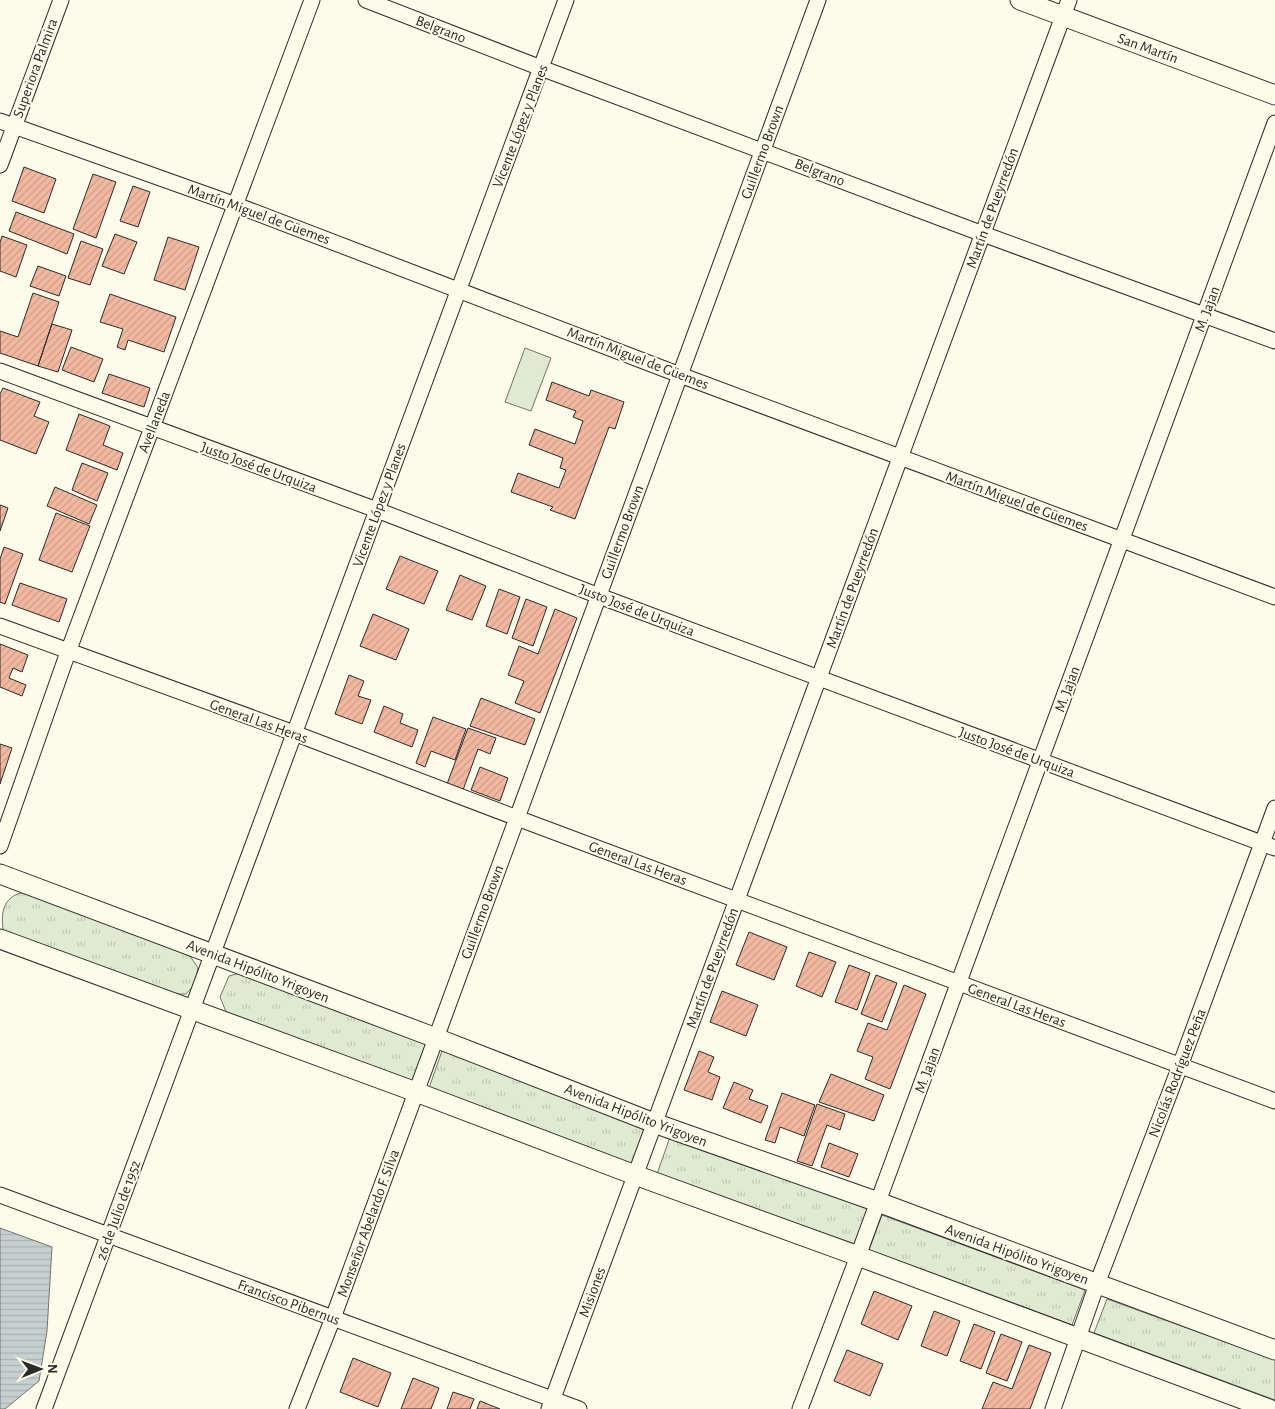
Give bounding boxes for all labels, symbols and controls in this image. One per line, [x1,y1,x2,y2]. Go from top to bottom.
street label: Belgrano [414,13,468,46]
street label: Superiora Palmira [11,17,60,120]
street label: San Martín [1116,31,1180,66]
street label: Vicente López y Planes [490,63,551,190]
street label: Guillermo Brown [739,103,786,201]
street label: Martín de Pueyrredón [964,146,1021,270]
street label: Belgrano [793,156,847,189]
street label: Martín Miguel de Güemes [186,182,332,247]
street label: M. Jajan [1192,284,1223,334]
street label: Martín Miguel de Güemes [565,325,711,392]
street label: Avellaneda [136,389,173,455]
street label: Justo José de Urquiza [199,440,319,495]
street label: Vicente López y Planes [350,441,409,569]
street label: Martín Miguel de Güemes [944,469,1090,534]
street label: Guillermo Brown [599,483,646,581]
street label: Martín de Pueyrredón [824,526,881,650]
street label: Justo José de Urquiza [577,582,696,639]
street label: M. Jajan [1052,664,1083,714]
street label: General Las Heras [208,697,310,746]
street label: Justo José de Urquiza [957,725,1077,780]
street label: General Las Heras [587,839,689,888]
street label: Guillermo Brown [459,863,506,961]
street label: Martín de Pueyrredón [684,906,741,1030]
street label: Avenida Hipólito Yrigoyen [184,937,331,1006]
street label: General Las Heras [966,981,1068,1030]
street label: Nicolás Rodríguez Peña [1146,1007,1209,1140]
street label: M. Jajan [912,1045,943,1095]
street label: Avenida Hipólito Yrigoyen [562,1081,709,1150]
street label: Monseñor Abelardo F. Silva [335,1147,402,1299]
street label: 26 de Julio de 1952 [93,1158,144,1262]
street label: Avenida Hipólito Yrigoyen [943,1222,1091,1287]
street label: Misiones [577,1265,608,1319]
street label: Francisco Pibernus [236,1277,342,1328]
north arrow [15,1344,65,1394]
text: N [45,1364,59,1374]

